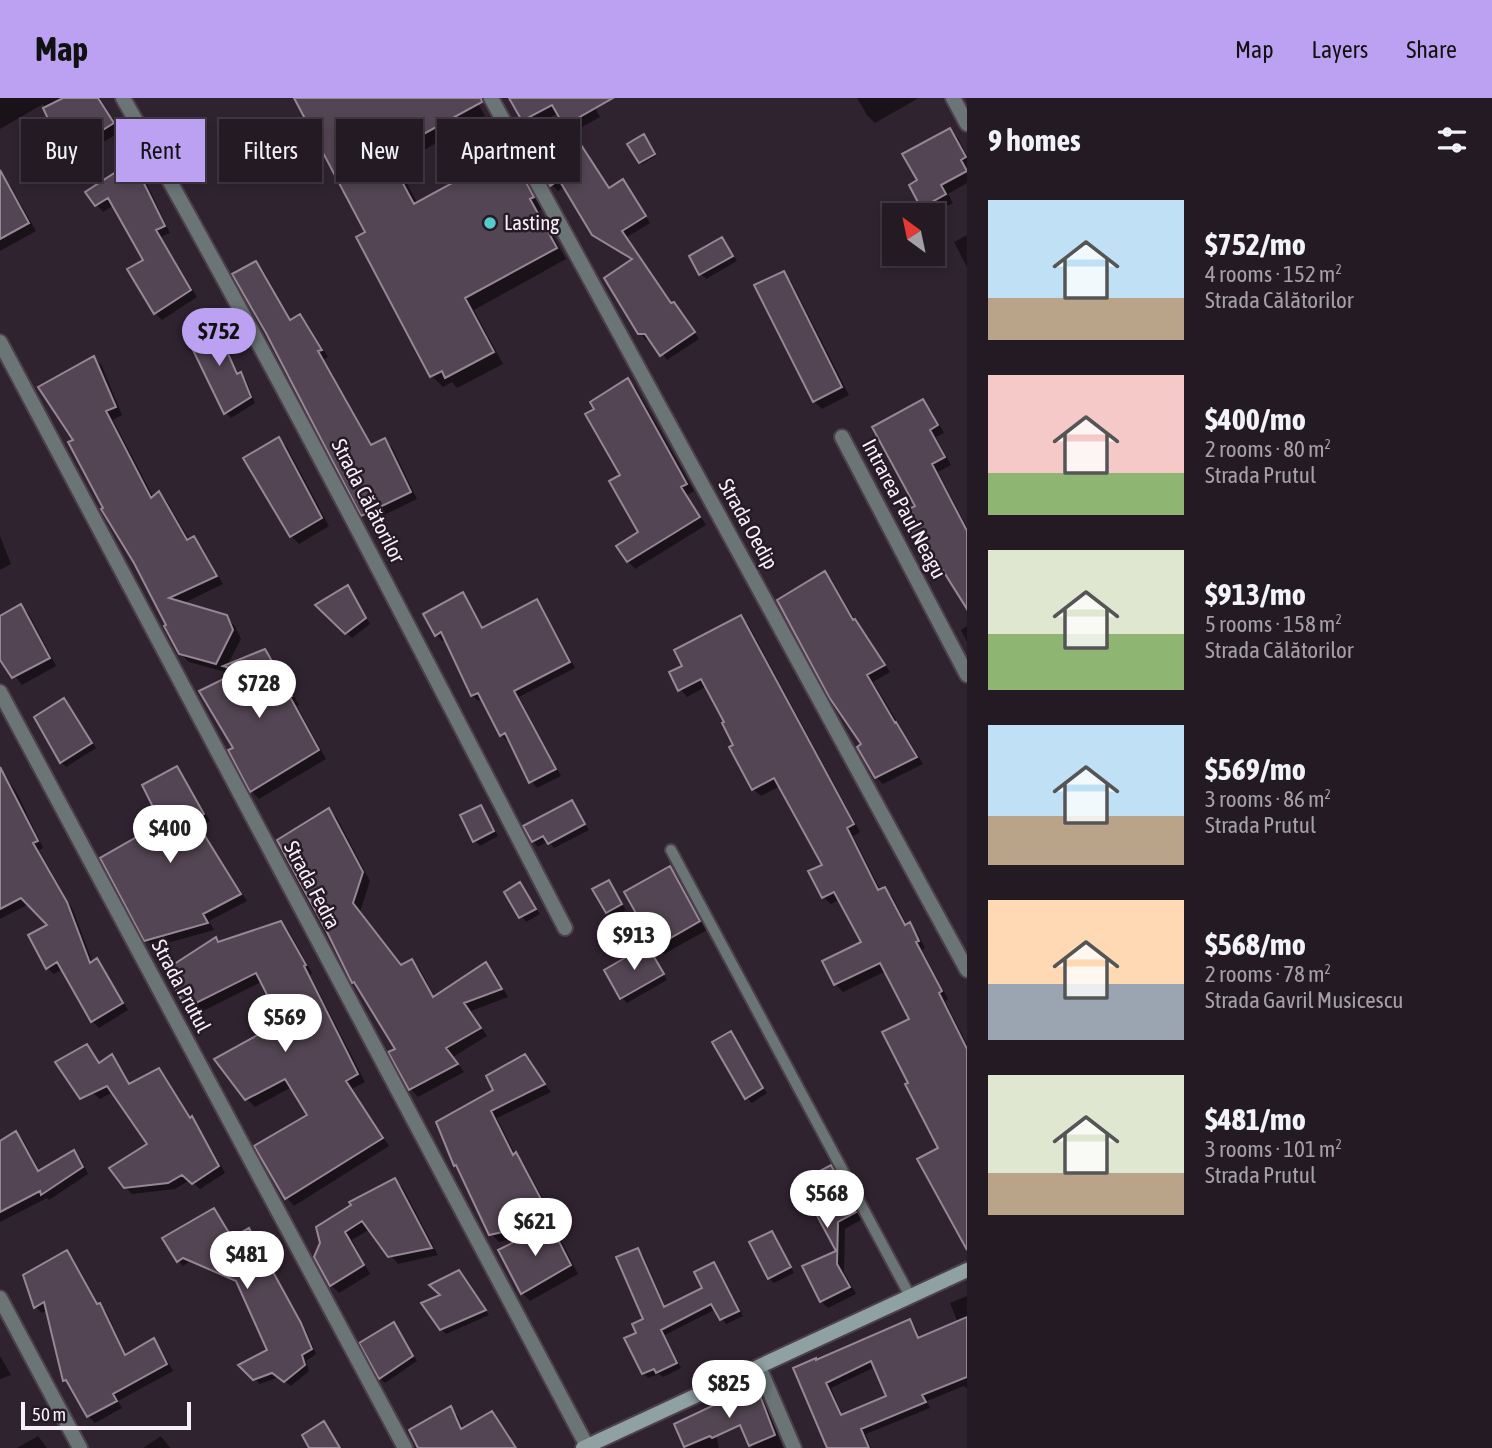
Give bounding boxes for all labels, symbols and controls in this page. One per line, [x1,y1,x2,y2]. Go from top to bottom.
text: Map [35,30,88,68]
text: Map [1235,36,1274,63]
text: Layers [1312,36,1368,63]
text: Share [1406,36,1457,63]
chip: Buy [21,119,102,182]
chip: Rent [116,119,205,182]
chip: Filters [219,119,322,182]
chip: New [336,119,423,182]
chip: Apartment [437,119,580,182]
icon: filters [1433,121,1471,159]
text: 9 homes [988,123,1081,157]
north arrow [882,203,945,266]
map controls [882,203,945,266]
place label: Lasting [504,210,559,234]
marker: Lasting [482,215,498,231]
text: $752/mo [1205,227,1306,261]
icon: home [1044,228,1128,312]
text: 4 rooms · 152 m² [1205,261,1342,287]
text: Strada Călătorilor [1205,287,1354,313]
pin: $752 [178,308,260,368]
text: $752 [198,318,240,344]
text: $400/mo [1205,402,1306,436]
icon: home [1044,403,1128,487]
street label: Strada Călătorilor [327,435,411,567]
street label: Intrarea Paul Neagu [858,435,952,582]
text: 2 rooms · 80 m² [1205,436,1331,462]
text: Strada Prutul [1205,462,1316,488]
street label: Strada Oedip [714,474,783,573]
text: $913/mo [1205,577,1306,611]
icon: home [1044,578,1128,662]
text: 5 rooms · 158 m² [1205,611,1342,637]
text: Strada Călătorilor [1205,637,1354,663]
pin: $728 [218,660,300,720]
text: $728 [238,670,280,696]
text: $569/mo [1205,752,1306,786]
icon: home [1044,753,1128,837]
text: 3 rooms · 86 m² [1205,786,1331,812]
pin: $400 [129,806,211,865]
text: Strada Prutul [1205,812,1316,838]
text: $400 [149,815,191,841]
street label: Strada Fedra [280,837,346,933]
pin: $913 [593,912,675,972]
text: $913 [613,922,655,948]
text: $568/mo [1205,927,1306,961]
icon: home [1044,928,1128,1012]
street label: Strada Prutul [147,935,216,1036]
text: 2 rooms · 78 m² [1205,961,1331,987]
text: Strada Gavril Musicescu [1205,987,1403,1013]
pin: $569 [244,995,326,1054]
text: $569 [264,1004,306,1030]
text: $481/mo [1205,1102,1306,1136]
icon: home [1044,1103,1128,1187]
text: 3 rooms · 101 m² [1205,1136,1342,1162]
text: Strada Prutul [1205,1162,1316,1188]
pin: $568 [786,1170,868,1230]
text: $568 [806,1180,848,1206]
pin: $621 [494,1198,576,1258]
text: $621 [514,1208,556,1234]
pin: $481 [206,1232,288,1291]
text: $481 [226,1241,268,1267]
pin: $825 [688,1360,770,1420]
text: $825 [708,1370,750,1396]
scale bar [21,1399,191,1431]
text: 50 m [32,1403,66,1425]

